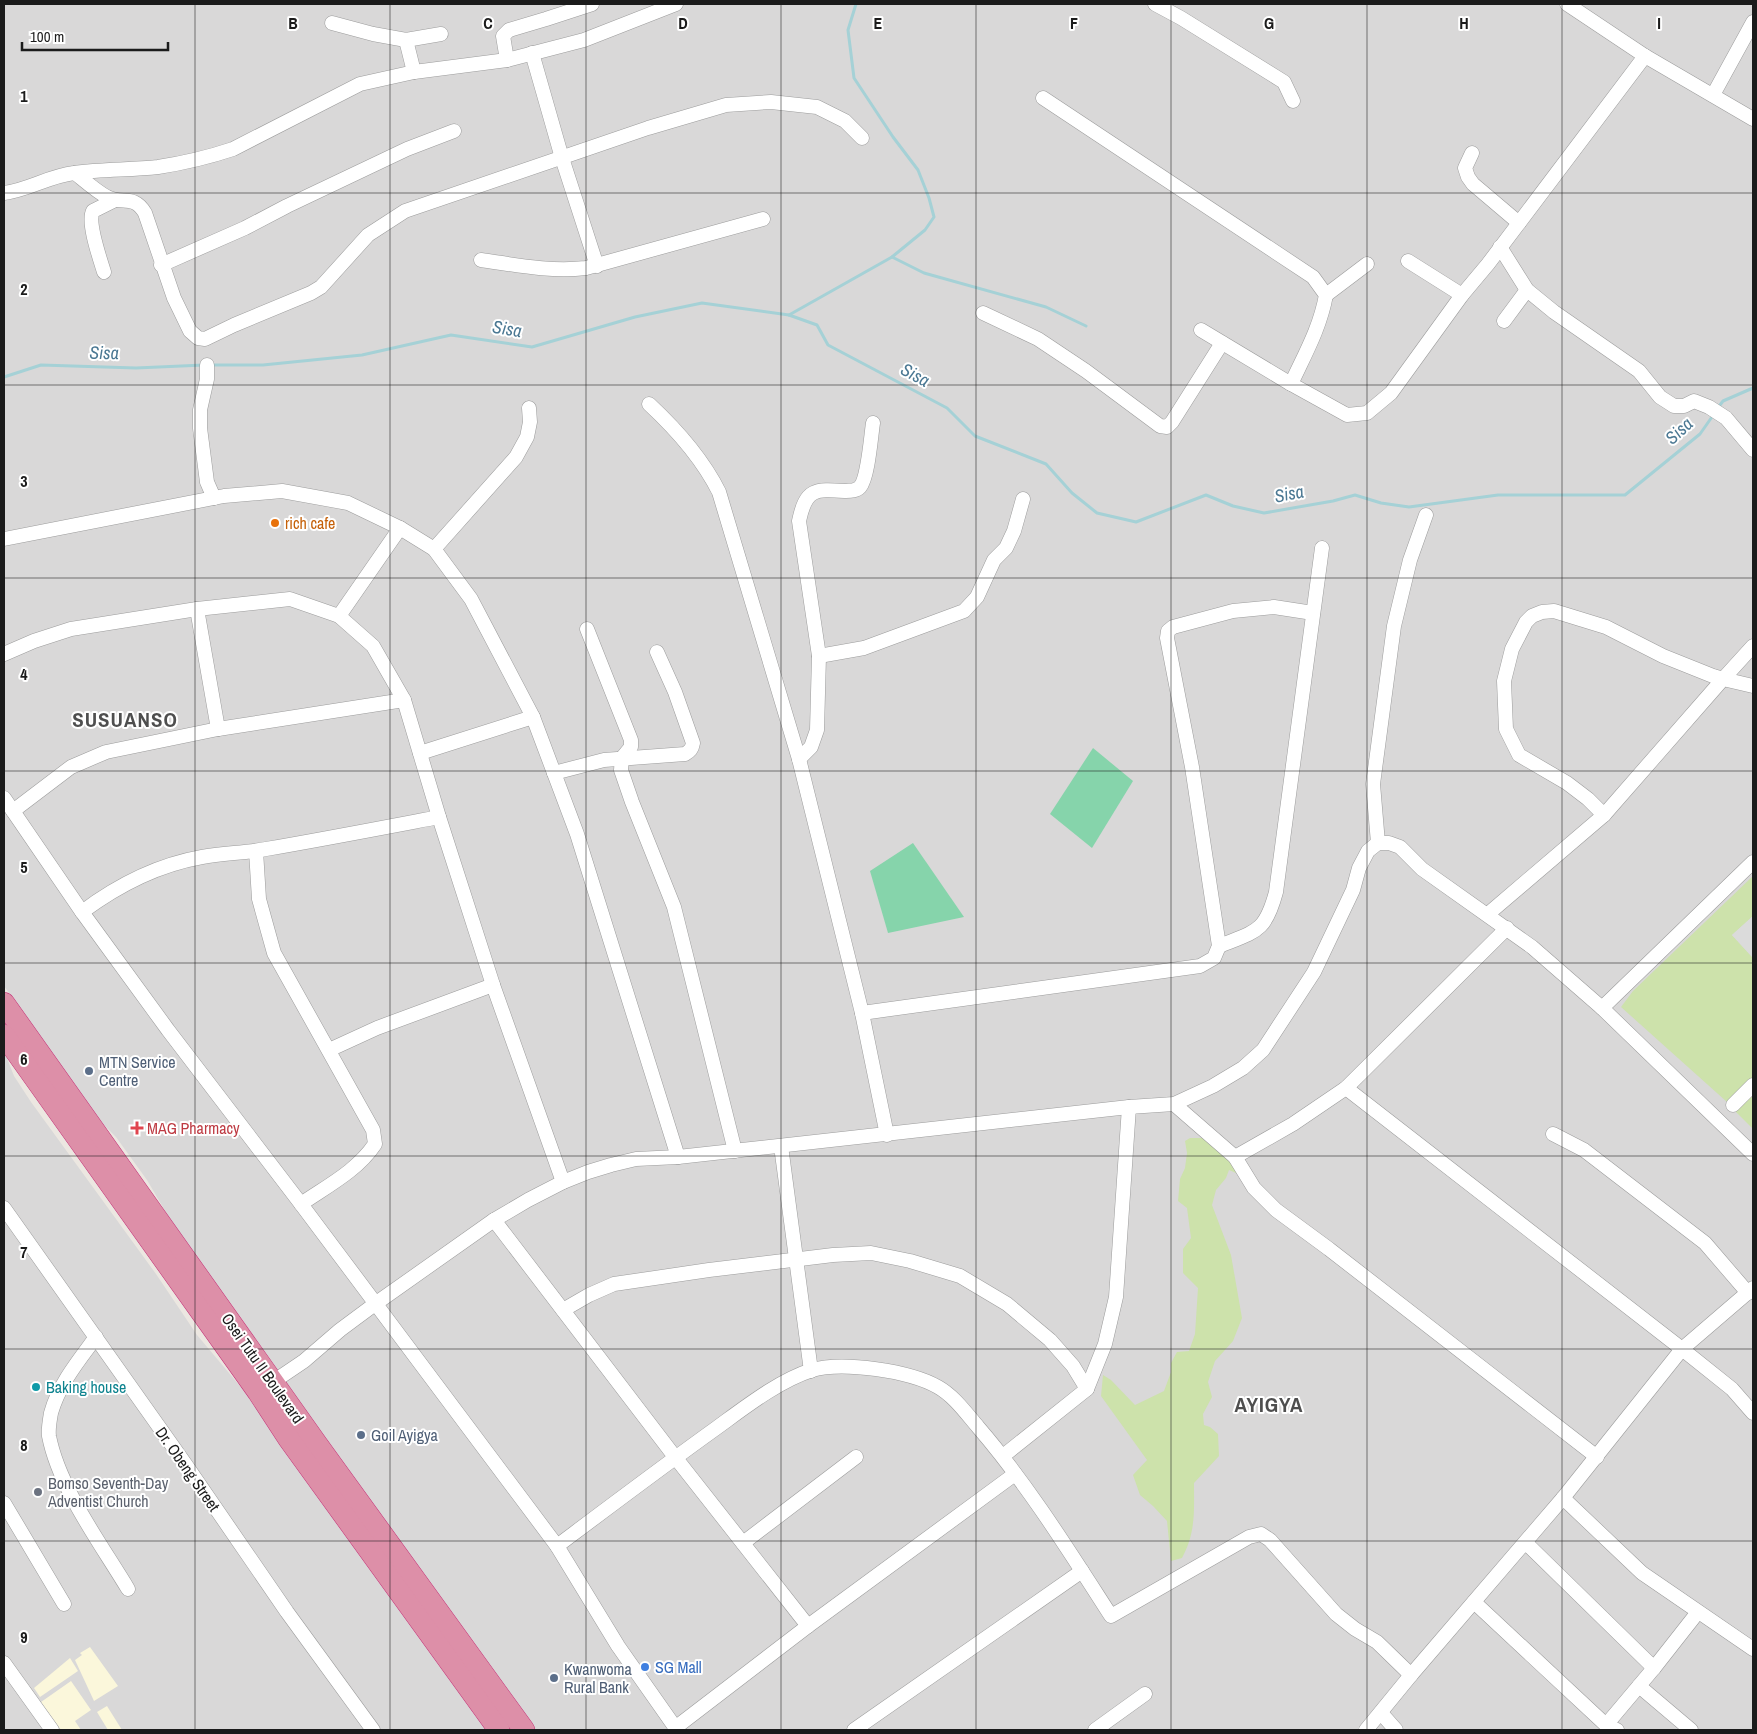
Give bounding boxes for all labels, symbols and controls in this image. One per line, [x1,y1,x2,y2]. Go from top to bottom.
text: B [288,12,298,34]
text: C [483,12,493,34]
text: D [678,12,688,34]
text: E [874,12,883,34]
text: F [1070,12,1078,34]
text: G [1264,12,1274,34]
text: H [1459,12,1469,34]
text: I [1657,12,1661,34]
scale bar [22,20,169,52]
text: 100 m [30,26,64,47]
text: 1 [20,85,28,107]
text: 2 [20,278,28,300]
water label: Sisa [491,314,524,343]
water label: Sisa [89,340,119,365]
water label: Sisa [896,357,934,393]
water label: Sisa [1659,411,1698,450]
text: 3 [20,470,28,492]
water label: Sisa [1272,478,1306,509]
place label: rich cafe [285,512,335,534]
marker: rich cafe [269,517,281,529]
text: 4 [20,663,28,685]
district label: SUSUANSO [72,705,178,734]
text: 5 [20,856,28,878]
text: 6 [20,1048,28,1070]
place label: MTN Service Centre [99,1051,176,1091]
marker: MTN Service Centre [83,1065,95,1077]
place label: MAG Pharmacy [147,1117,240,1139]
marker: MAG Pharmacy [131,1122,143,1134]
text: 7 [20,1241,28,1263]
street label: Osei Tutu II Boulevard [217,1308,309,1428]
place label: Baking house [46,1376,126,1398]
marker: Baking house [30,1381,42,1393]
district label: AYIGYA [1235,1390,1303,1419]
street label: Dr. Obeng Street [151,1422,225,1516]
place label: Goil Ayigya [371,1424,439,1446]
marker: Goil Ayigya [355,1429,367,1441]
text: 8 [20,1434,28,1456]
place label: Bomso Seventh-Day Adventist Church [47,1472,169,1512]
marker: Bomso Seventh-Day Adventist Church [32,1486,44,1498]
text: 9 [20,1626,28,1648]
place label: SG Mall [655,1656,702,1678]
place label: Kwanwoma Rural Bank [564,1658,633,1698]
marker: SG Mall [639,1661,651,1673]
marker: Kwanwoma Rural Bank [548,1672,560,1684]

